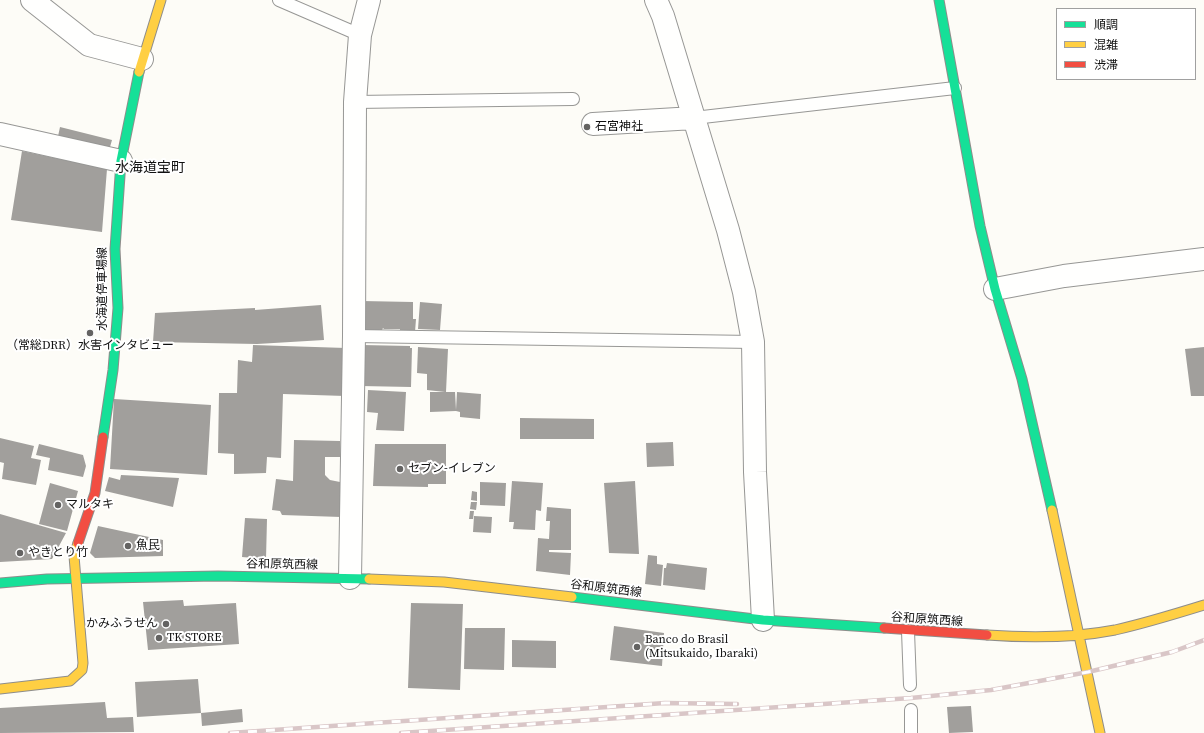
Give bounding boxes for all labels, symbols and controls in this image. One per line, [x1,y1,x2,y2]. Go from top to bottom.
legend [1056,8,1196,80]
text: 順調 [1094,17,1118,33]
text: 混雑 [1094,37,1118,53]
text: 渋滞 [1094,57,1118,73]
place label: 石宮神社 [595,120,643,134]
marker: 石宮神社 [582,122,592,132]
district label: 水海道宝町 [115,160,185,176]
street label: 水海道停車場線 [96,247,110,331]
marker: （常総DRR）水害インタビュー [85,328,95,338]
place label: （常総DRR）水害インタビュー [6,339,174,353]
place label: セブン-イレブン [408,462,496,476]
marker: セブン-イレブン [395,464,405,474]
place label: マルタキ [66,498,114,512]
marker: マルタキ [53,500,63,510]
place label: 魚民 [136,539,160,553]
marker: 魚民 [123,541,133,551]
place label: やきとり竹 [28,546,88,560]
marker: やきとり竹 [15,548,25,558]
street label: 谷和原筑西線 [246,557,318,573]
street label: 谷和原筑西線 [569,577,643,601]
street label: 谷和原筑西線 [891,610,963,630]
place label: かみふうせん [86,617,158,631]
marker: かみふうせん [161,619,171,629]
place label: TK STORE [167,631,221,645]
marker: TK STORE [154,633,164,643]
place label: Banco do Brasil (Mitsukaido, Ibaraki) [645,633,758,661]
marker: Banco do Brasil (Mitsukaido, Ibaraki) [632,642,642,652]

